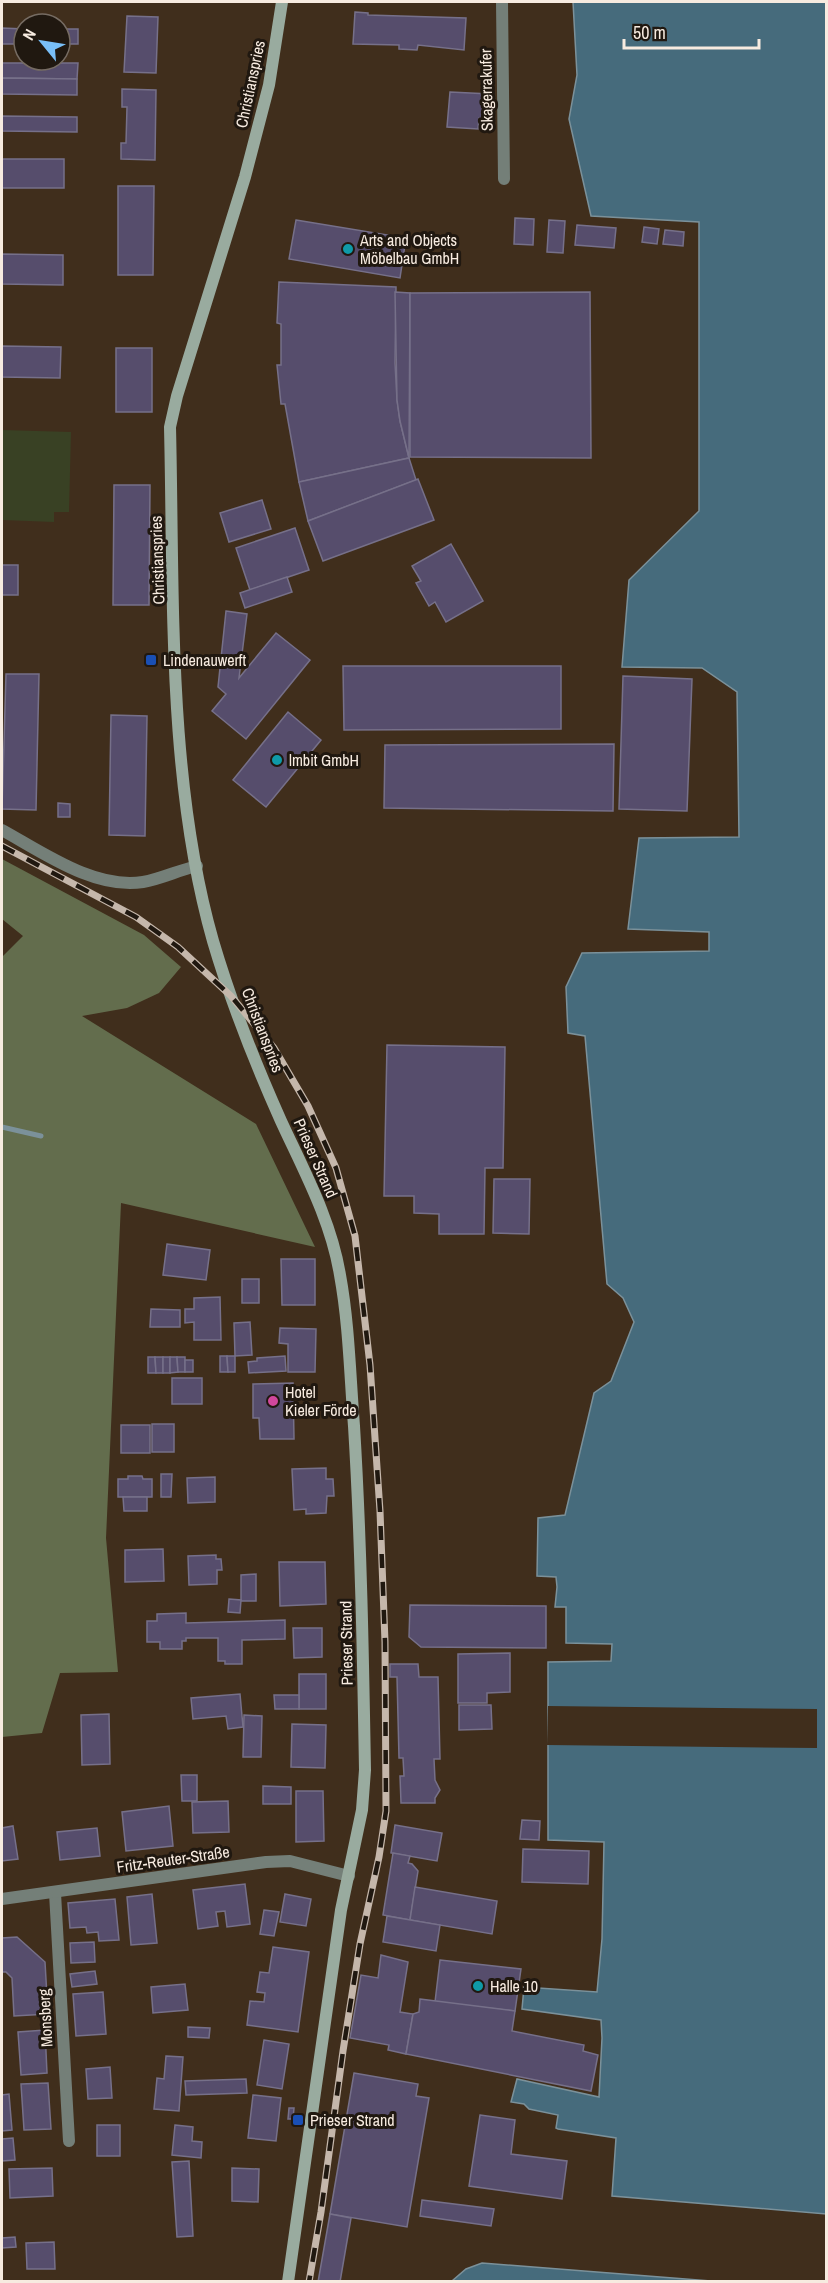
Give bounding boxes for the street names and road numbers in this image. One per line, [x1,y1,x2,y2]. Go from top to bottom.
street label: Christianspries [230,38,270,130]
street label: Skagerrakufer [474,48,498,131]
street label: Christianspries [144,515,170,605]
street label: Christianspries [237,985,289,1075]
street label: Prieser Strand [289,1115,343,1201]
street label: Prieser Strand [334,1601,358,1685]
street label: Fritz-Reuter-Straße [115,1840,231,1878]
street label: Monsberg [32,1988,58,2048]

